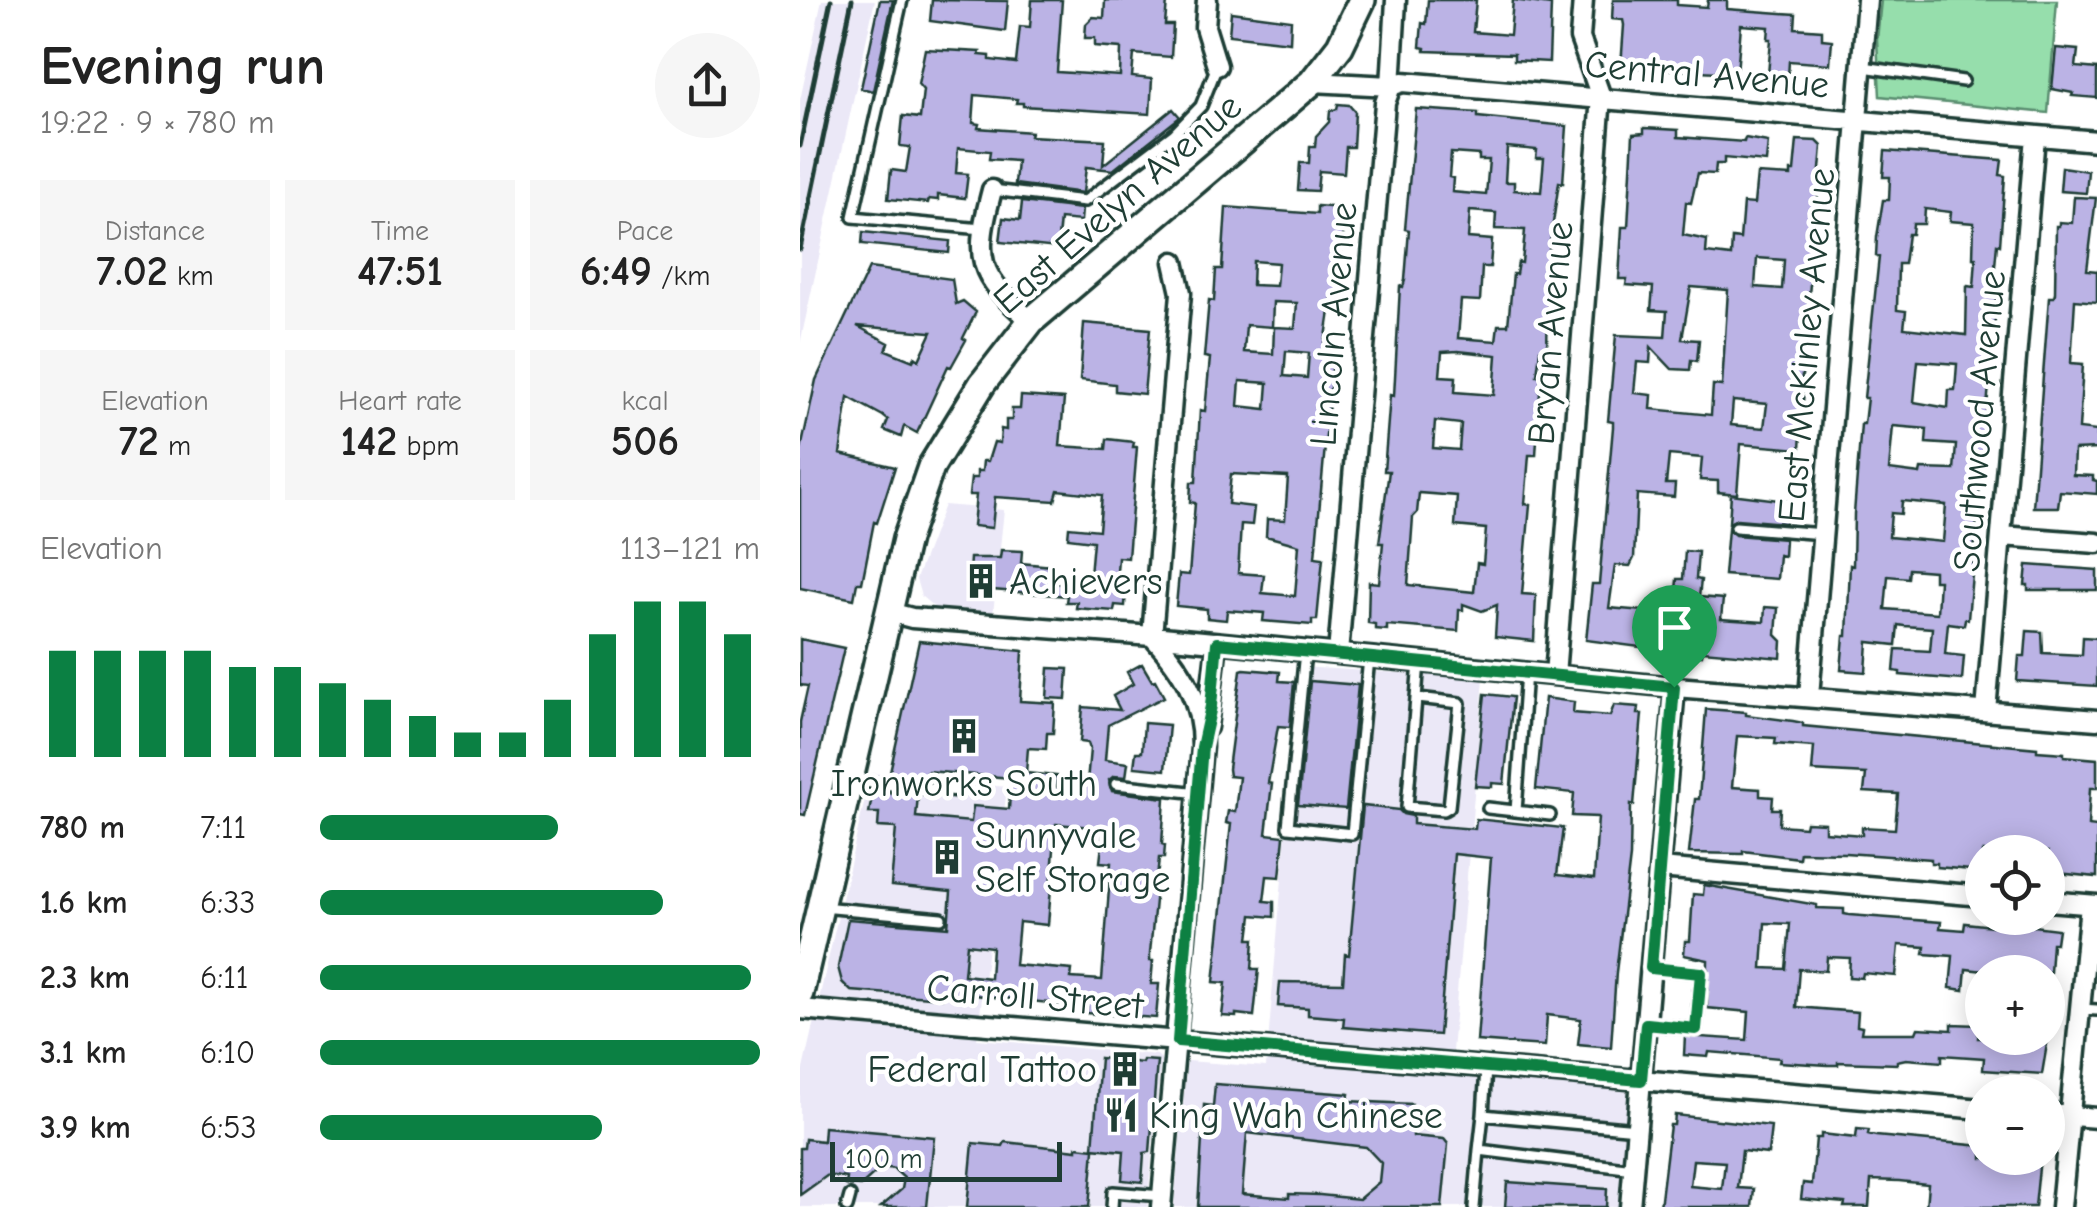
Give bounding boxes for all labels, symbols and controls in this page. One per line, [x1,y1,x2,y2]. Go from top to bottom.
button: share [655,33,760,138]
text: Evening run [40,34,325,98]
street label: Central Avenue [1583,42,1831,108]
street label: East Evelyn Avenue [985,84,1250,323]
text: 19:22 · 9 × 780 m [40,104,274,141]
street label: East McKinley Avenue [1770,166,1844,524]
street label: Lincoln Avenue [1301,200,1367,448]
text: Distance [105,215,205,247]
text: Time [371,215,429,247]
text: Pace [617,215,673,247]
street label: Bryan Avenue [1519,220,1583,447]
text: 7.02 [96,247,168,296]
text: 47:51 [357,247,443,296]
text: 6:49 [580,247,652,296]
text: km [168,260,214,292]
text: /km [652,260,710,292]
street label: Southwood Avenue [1945,268,2015,574]
text: Elevation [101,385,209,417]
text: Heart rate [338,385,462,417]
text: kcal [621,385,669,417]
text: 72 [119,417,159,466]
text: 142 [340,417,397,466]
text: 506 [611,417,679,466]
text: m [159,430,191,462]
text: bpm [397,430,460,462]
text: Elevation [40,530,163,567]
text: 113–121 m [620,530,760,567]
place label: Achievers [1009,560,1162,604]
building icon: Achievers [962,562,1000,600]
pin [1632,585,1717,688]
icon: arrive [1647,600,1702,655]
building icon: Ironworks South [945,717,983,755]
place label: Ironworks South [831,762,1097,806]
text: 780 m [40,809,125,846]
text: 7:11 [200,809,246,846]
place label: Sunnyvale Self Storage [975,814,1171,902]
map controls [1965,835,2065,1175]
button: locate [1965,835,2065,935]
building icon: Sunnyvale Self Storage [928,838,966,876]
text: 1.6 km [40,884,128,921]
text: 6:33 [200,884,256,921]
button: + [1965,955,2065,1055]
text: 2.3 km [40,959,130,996]
text: 6:11 [200,959,248,996]
street label: Carroll Street [925,966,1146,1028]
text: 3.1 km [40,1034,127,1071]
text: 6:10 [200,1034,255,1071]
place label: Federal Tattoo [867,1048,1097,1092]
building icon: Federal Tattoo [1106,1050,1144,1088]
button: − [1965,1075,2065,1175]
place label: King Wah Chinese [1149,1094,1443,1138]
restaurant icon: King Wah Chinese [1102,1096,1140,1134]
text: 3.9 km [40,1109,131,1146]
text: 6:53 [200,1109,257,1146]
scale bar [830,1137,1062,1182]
text: 100 m [845,1143,923,1175]

